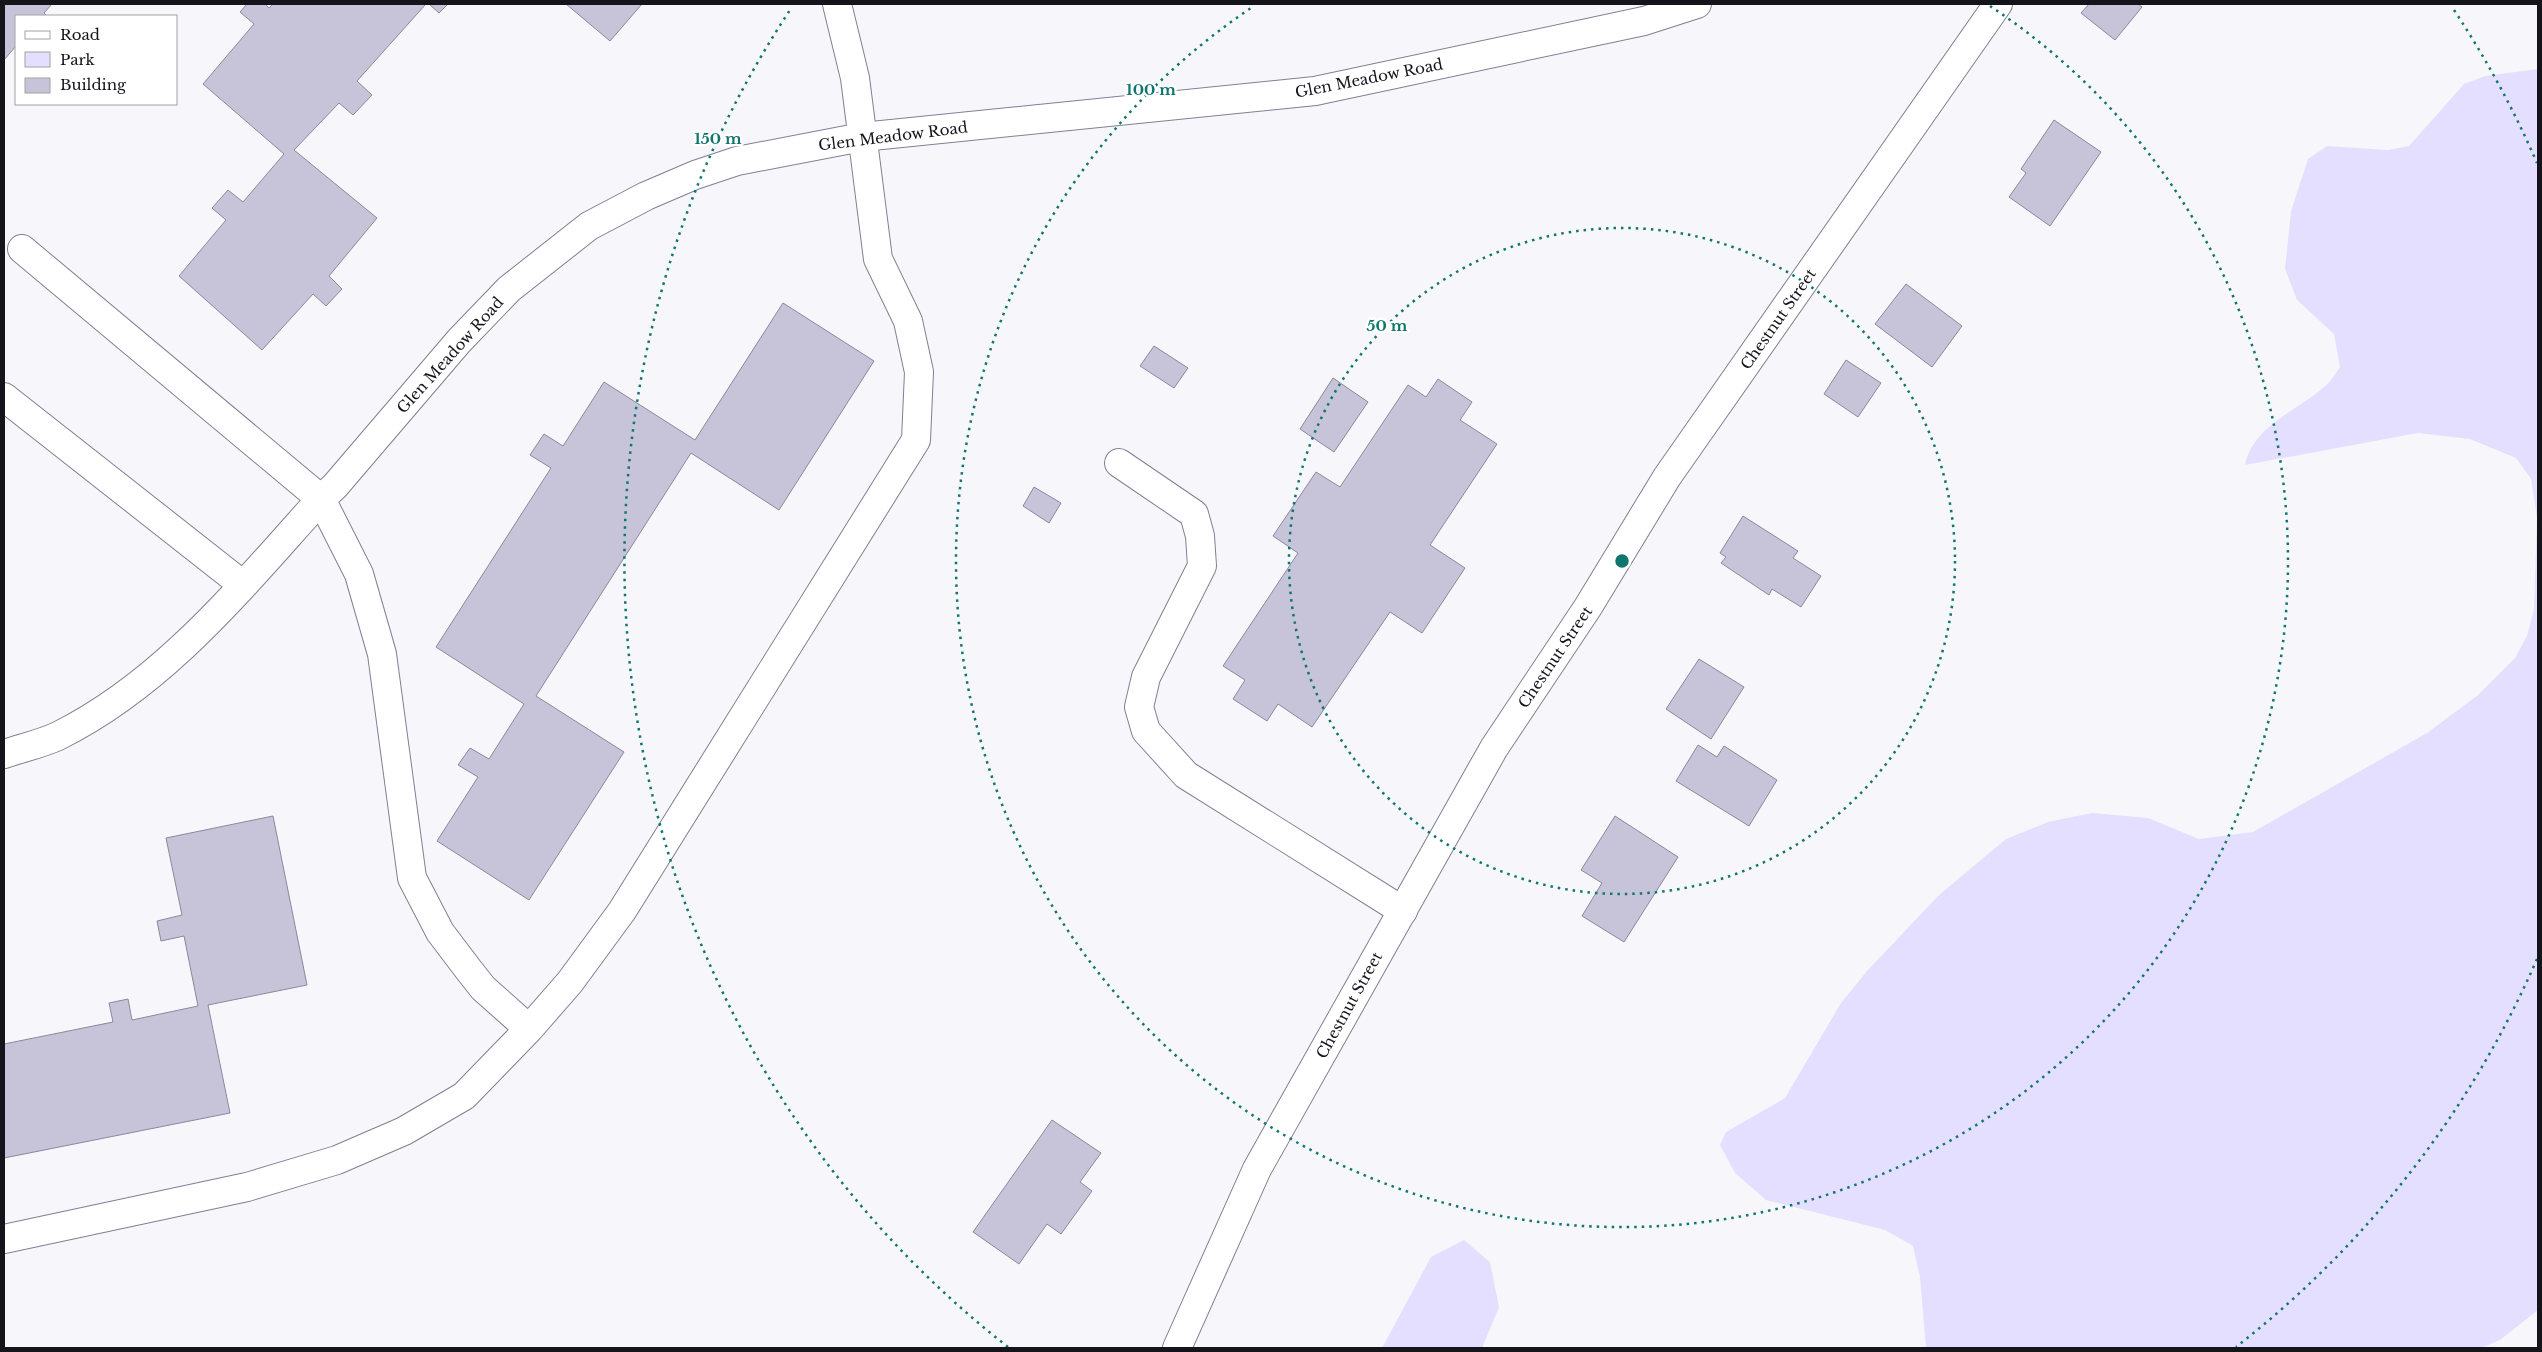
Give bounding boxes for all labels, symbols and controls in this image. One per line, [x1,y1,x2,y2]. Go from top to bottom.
legend [15,15,178,105]
text: Road [60,25,100,44]
text: Park [60,50,96,69]
street label: Glen Meadow Road [1293,54,1445,102]
text: Building [60,75,127,94]
text: 100 m [1126,80,1176,99]
street label: Glen Meadow Road [817,117,969,155]
text: 150 m [694,129,742,148]
street label: Chestnut Street [1736,265,1820,373]
street label: Glen Meadow Road [393,293,507,417]
text: 50 m [1367,316,1408,335]
centre of rings [1613,552,1631,570]
street label: Chestnut Street [1514,602,1596,712]
street label: Chestnut Street [1312,948,1386,1062]

